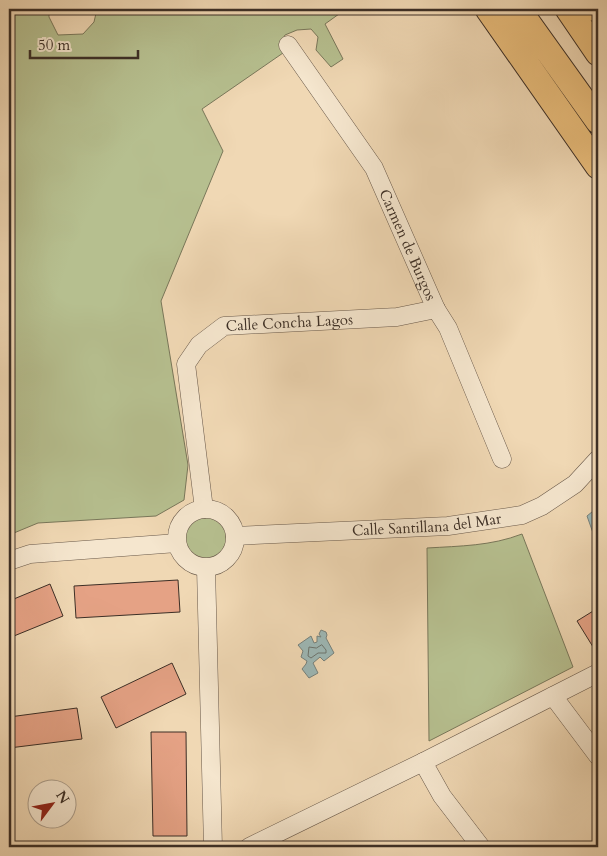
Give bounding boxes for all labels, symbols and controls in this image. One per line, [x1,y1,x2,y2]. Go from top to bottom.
scale bar [30,28,138,60]
text: 50 m [38,35,70,55]
street label: Carmen de Burgos [375,186,441,304]
street label: Calle Concha Lagos [225,309,353,336]
street label: Calle Santillana del Mar [351,508,503,541]
north arrow [28,778,78,828]
text: N [51,787,74,808]

